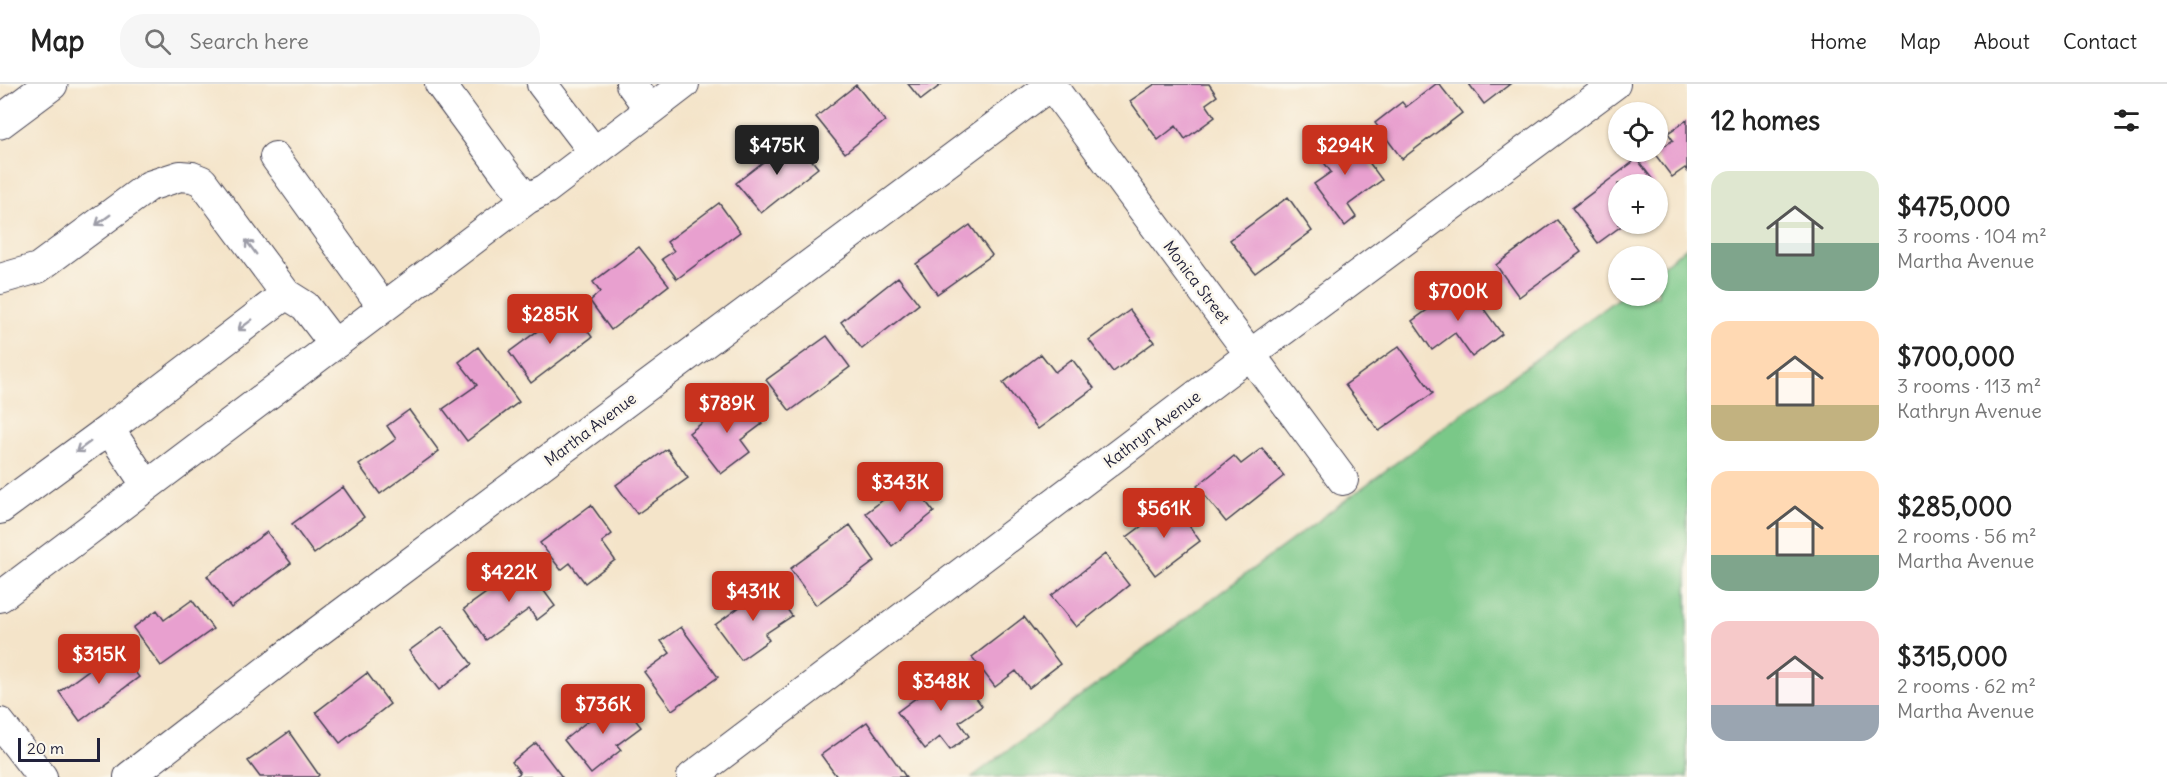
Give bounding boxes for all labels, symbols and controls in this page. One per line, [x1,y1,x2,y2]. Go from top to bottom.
search box [120,14,540,68]
text: Map [30,23,84,59]
icon: search [141,25,174,58]
text: Search here [189,27,309,55]
text: Home [1810,28,1867,55]
text: Map [1900,28,1941,55]
text: About [1974,28,2030,55]
text: Contact [2063,28,2137,55]
map controls [1608,102,1668,306]
button: locate [1608,102,1668,162]
text: 12 homes [1711,104,1820,137]
icon: filters [2110,104,2143,137]
pin: $475K [735,125,819,176]
pin: $294K [1303,125,1387,176]
text: $475K [749,132,805,157]
text: $294K [1316,132,1374,157]
button: + [1608,174,1668,234]
text: $475,000 [1897,190,2011,223]
icon: home [1759,195,1831,267]
one-way arrow [95,214,111,226]
text: 3 rooms · 104 m² [1897,223,2047,248]
street label: Monica Street [1159,237,1235,328]
one-way arrow [245,240,257,256]
button: − [1608,246,1668,306]
text: Martha Avenue [1897,248,2034,273]
pin: $700K [1416,271,1500,322]
text: $700K [1428,278,1488,303]
pin: $285K [508,294,592,345]
text: $285K [521,301,579,326]
one-way arrow [237,319,253,332]
text: $700,000 [1897,340,2015,373]
icon: home [1759,345,1831,417]
text: 3 rooms · 113 m² [1897,373,2041,398]
pin: $789K [685,383,769,434]
street label: Kathryn Avenue [1100,386,1204,472]
street label: Martha Avenue [540,388,640,470]
text: $789K [699,390,755,415]
text: Kathryn Avenue [1897,398,2042,423]
one-way arrow [76,441,92,454]
pin: $343K [858,462,942,513]
text: $343K [871,469,929,494]
pin: $561K [1122,488,1206,539]
text: $285,000 [1897,490,2012,523]
text: $561K [1137,495,1191,520]
icon: home [1759,495,1831,567]
text: 2 rooms · 56 m² [1897,523,2037,548]
text: Martha Avenue [1897,548,2034,573]
pin: $422K [467,552,551,603]
text: $422K [481,559,537,584]
pin: $431K [711,571,795,622]
text: $431K [726,578,780,603]
pin: $315K [57,634,141,685]
text: $315,000 [1897,640,2008,673]
text: $315K [72,641,126,666]
icon: home [1759,645,1831,717]
pin: $348K [899,661,983,712]
text: $348K [912,668,970,693]
text: 2 rooms · 62 m² [1897,673,2036,698]
pin: $736K [561,684,645,735]
text: $736K [575,691,631,716]
text: Martha Avenue [1897,698,2034,723]
scale bar [18,735,100,762]
text: 20 m [27,738,64,758]

